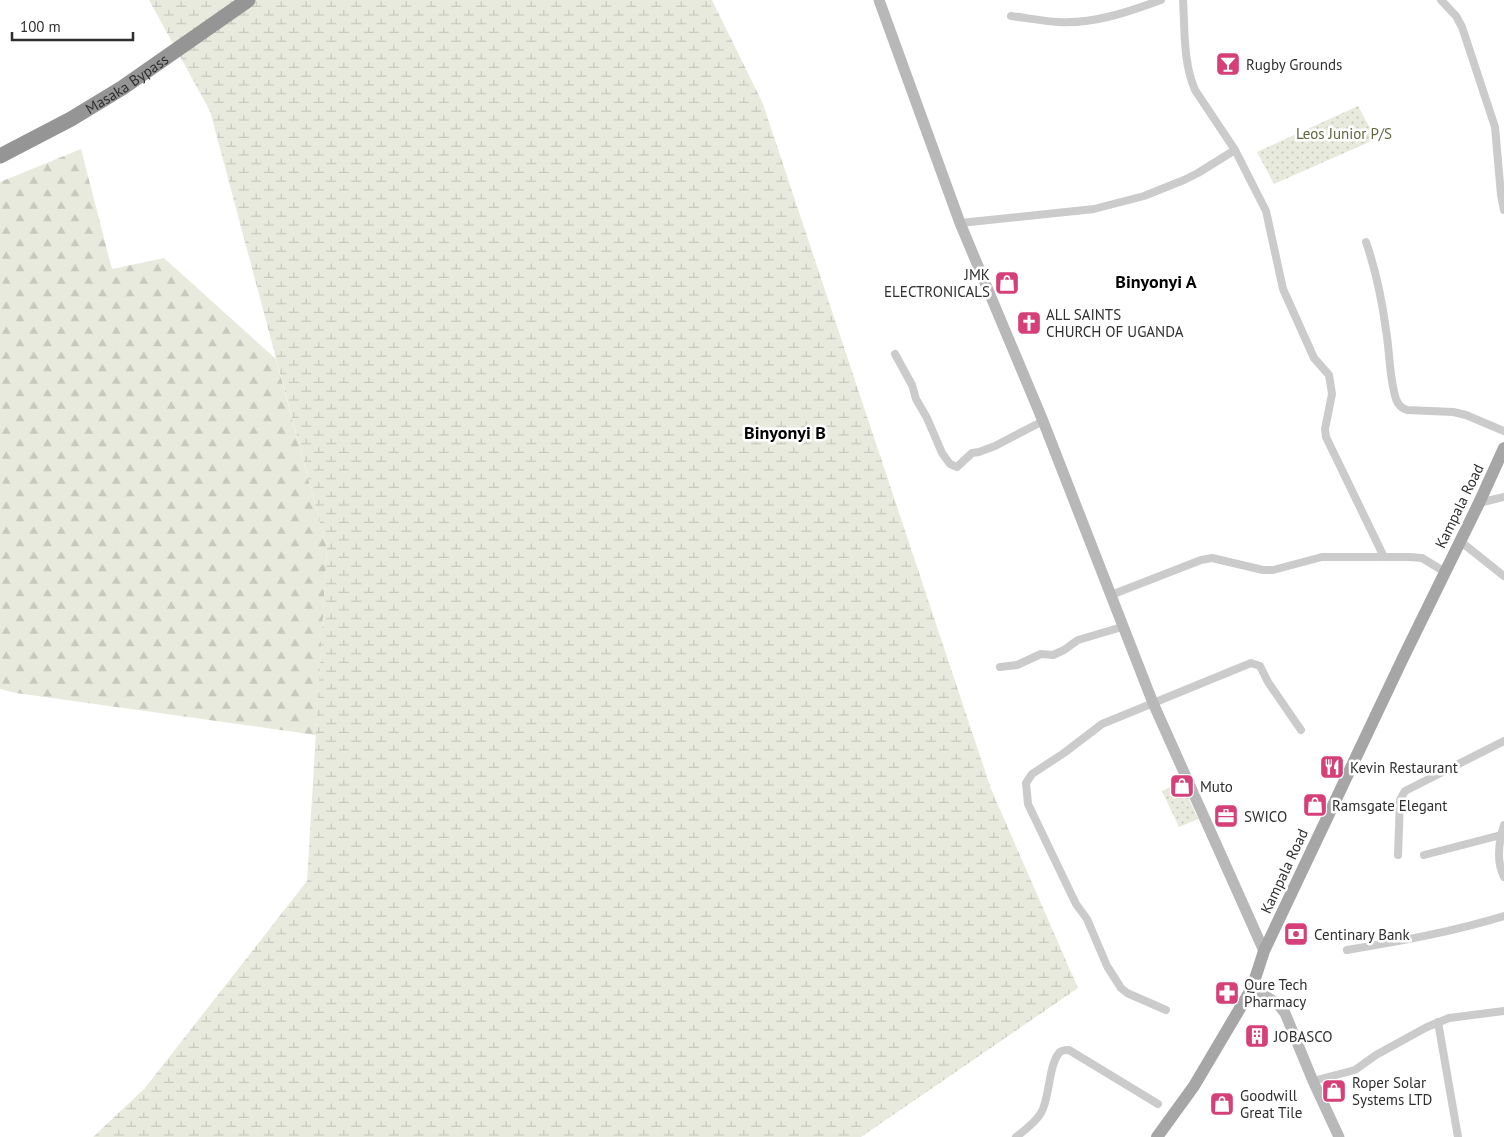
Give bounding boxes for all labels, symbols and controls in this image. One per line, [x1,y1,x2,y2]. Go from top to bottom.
scale bar [12,10,134,42]
text: 100 m [20,17,61,36]
street label: Masaka Bypass [81,49,172,118]
bar icon: Rugby Grounds [1215,51,1241,77]
place label: Rugby Grounds [1246,55,1342,74]
park label: Leos Junior P/S [1296,124,1392,143]
place label: JMK ELECTRONICALS [884,265,990,301]
shop icon: JMK ELECTRONICALS [994,270,1020,296]
district label: Binyonyi A [1115,270,1197,293]
place label: ALL SAINTS CHURCH OF UGANDA [1046,305,1184,341]
church icon: ALL SAINTS CHURCH OF UGANDA [1016,310,1042,336]
district label: Binyonyi B [744,421,826,444]
street label: Kampala Road [1430,461,1488,551]
restaurant icon: Kevin Restaurant [1319,754,1345,780]
place label: Kevin Restaurant [1350,758,1458,777]
shop icon: Muto [1169,773,1195,799]
place label: Muto [1200,777,1233,796]
shop icon: Ramsgate Elegant [1302,792,1328,818]
place label: Ramsgate Elegant [1332,796,1447,815]
office icon: SWICO [1213,803,1239,829]
place label: SWICO [1244,807,1287,826]
street label: Kampala Road [1256,826,1312,916]
bank icon: Centinary Bank [1283,921,1309,947]
place label: Centinary Bank [1314,925,1411,944]
place label: Qure Tech Pharmacy [1244,975,1307,1011]
pharmacy icon: Qure Tech Pharmacy [1214,980,1240,1006]
building icon: JOBASCO [1244,1023,1270,1049]
place label: JOBASCO [1273,1027,1333,1046]
place label: Roper Solar Systems LTD [1352,1073,1432,1109]
shop icon: Roper Solar Systems LTD [1321,1078,1347,1104]
place label: Goodwill Great Tile [1240,1086,1302,1122]
shop icon: Goodwill Great Tile [1209,1091,1235,1117]

